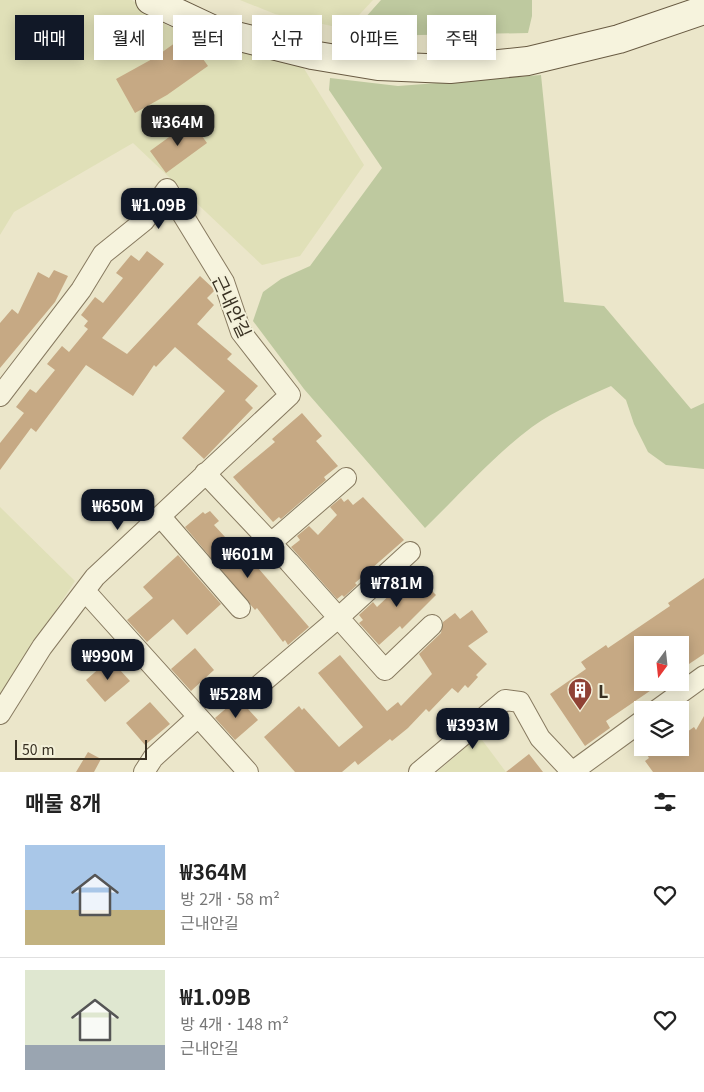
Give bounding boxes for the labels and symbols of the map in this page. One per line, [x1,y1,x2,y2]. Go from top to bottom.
pin: ₩364M [143,104,213,147]
pin: ₩1.09B [118,188,200,230]
street label: 근내안길 [207,270,259,342]
pin: ₩650M [83,488,153,531]
pin: ₩601M [213,536,283,579]
pin: ₩781M [362,566,432,608]
north arrow [634,636,689,691]
pin: ₩990M [73,638,143,681]
pin: ₩528M [201,676,271,719]
building icon: L [567,677,593,711]
place label: L [598,677,608,703]
pin: ₩393M [438,708,508,750]
scale bar [15,737,148,760]

